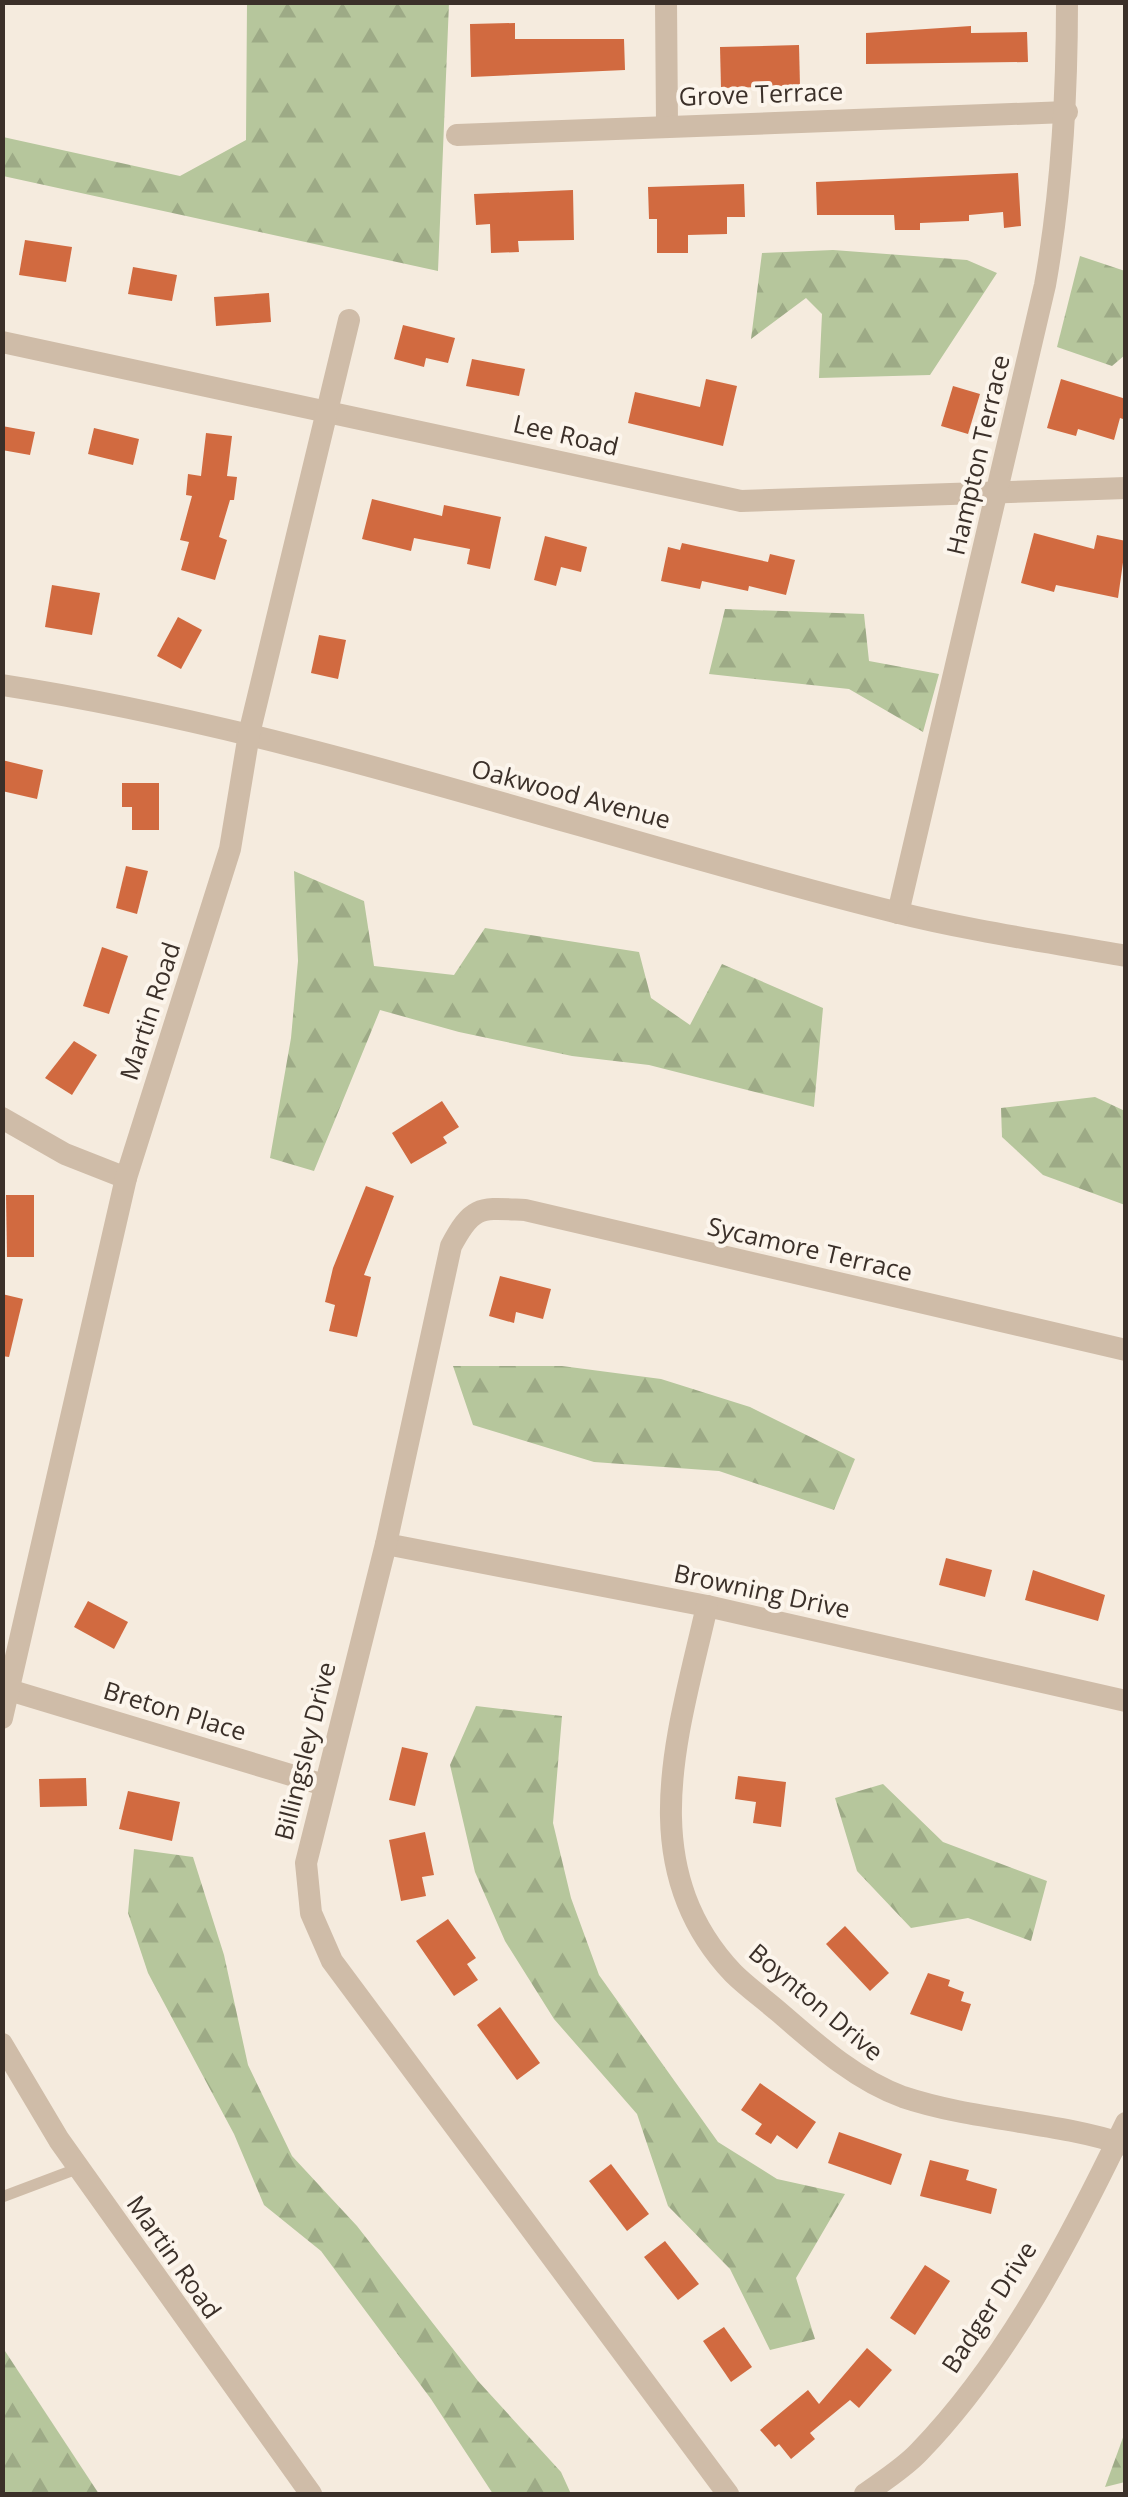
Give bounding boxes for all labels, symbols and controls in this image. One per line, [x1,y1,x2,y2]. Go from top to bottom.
street label: Grove Terrace [678,73,844,113]
street label: Hampton Terrace [937,351,1017,558]
street label: Lee Road [510,405,622,463]
street label: Oakwood Avenue [468,750,675,836]
street label: Martin Road [111,937,187,1084]
street label: Sycamore Terrace [704,1208,916,1288]
street label: Browning Drive [671,1555,853,1625]
street label: Billingsley Drive [265,1658,343,1844]
street label: Breton Place [100,1672,251,1748]
street label: Boynton Drive [742,1935,891,2068]
street label: Martin Road [120,2188,230,2325]
street label: Badger Drive [933,2234,1044,2379]

